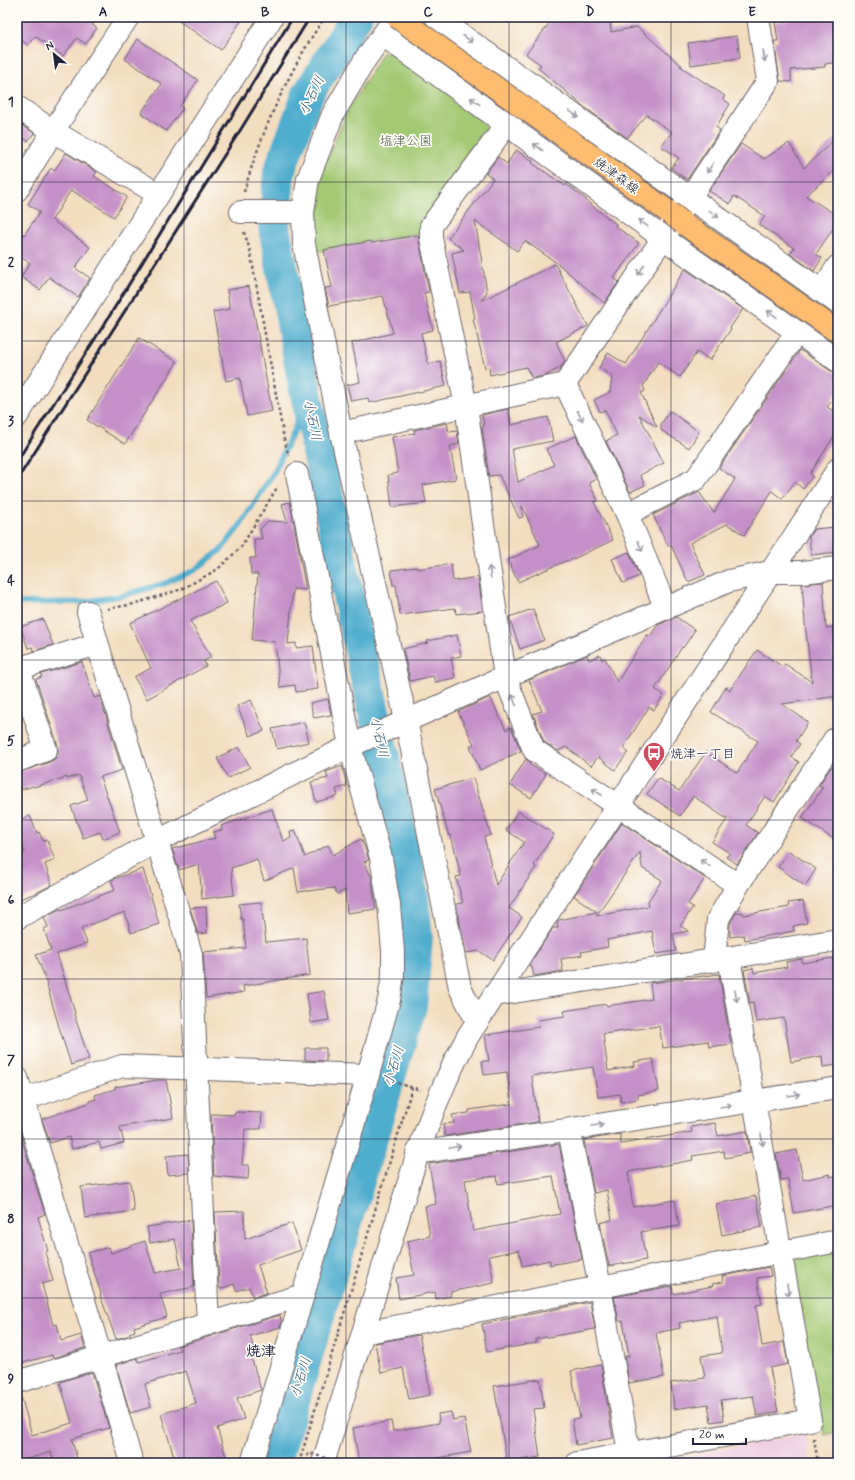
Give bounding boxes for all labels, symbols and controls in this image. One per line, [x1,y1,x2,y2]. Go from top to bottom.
text: A [99,4,107,21]
text: B [261,4,270,21]
text: C [423,4,433,21]
text: D [586,4,595,21]
text: E [748,4,756,21]
north arrow [34,34,74,74]
one-way arrow [462,35,473,43]
text: N [43,38,56,54]
one-way arrow [760,49,768,62]
water label: 小石川 [295,73,329,118]
text: 1 [8,94,14,111]
one-way arrow [470,97,481,106]
one-way arrow [569,110,580,119]
park label: 塩津公園 [380,133,432,150]
one-way arrow [532,143,543,151]
street label: 焼津森線 [590,154,643,199]
one-way arrow [706,162,714,173]
one-way arrow [709,210,720,218]
one-way arrow [637,219,648,227]
text: 2 [8,254,15,271]
one-way arrow [637,264,645,275]
one-way arrow [767,310,778,318]
water label: 小石川 [299,398,325,443]
one-way arrow [577,409,584,421]
text: 3 [8,413,14,430]
one-way arrow [637,540,645,552]
one-way arrow [486,566,494,579]
text: 4 [7,573,15,590]
one-way arrow [509,694,517,706]
water label: 小石川 [366,715,392,760]
text: 5 [7,733,15,750]
bus stop icon: 焼津一丁目 [641,740,667,773]
place label: 焼津一丁目 [670,746,735,763]
one-way arrow [591,787,603,795]
one-way arrow [699,859,711,867]
text: 6 [8,892,15,909]
one-way arrow [732,990,740,1003]
water label: 小石川 [379,1044,409,1089]
text: 7 [7,1052,15,1069]
one-way arrow [787,1091,800,1099]
one-way arrow [719,1102,732,1110]
one-way arrow [591,1121,604,1129]
one-way arrow [758,1133,766,1146]
one-way arrow [449,1143,462,1151]
text: 8 [7,1211,15,1228]
one-way arrow [784,1283,792,1296]
district label: 焼津 [246,1342,276,1362]
water label: 小石川 [286,1355,316,1400]
text: 9 [8,1371,15,1388]
scale bar [693,1420,746,1446]
text: 20 m [699,1427,725,1443]

